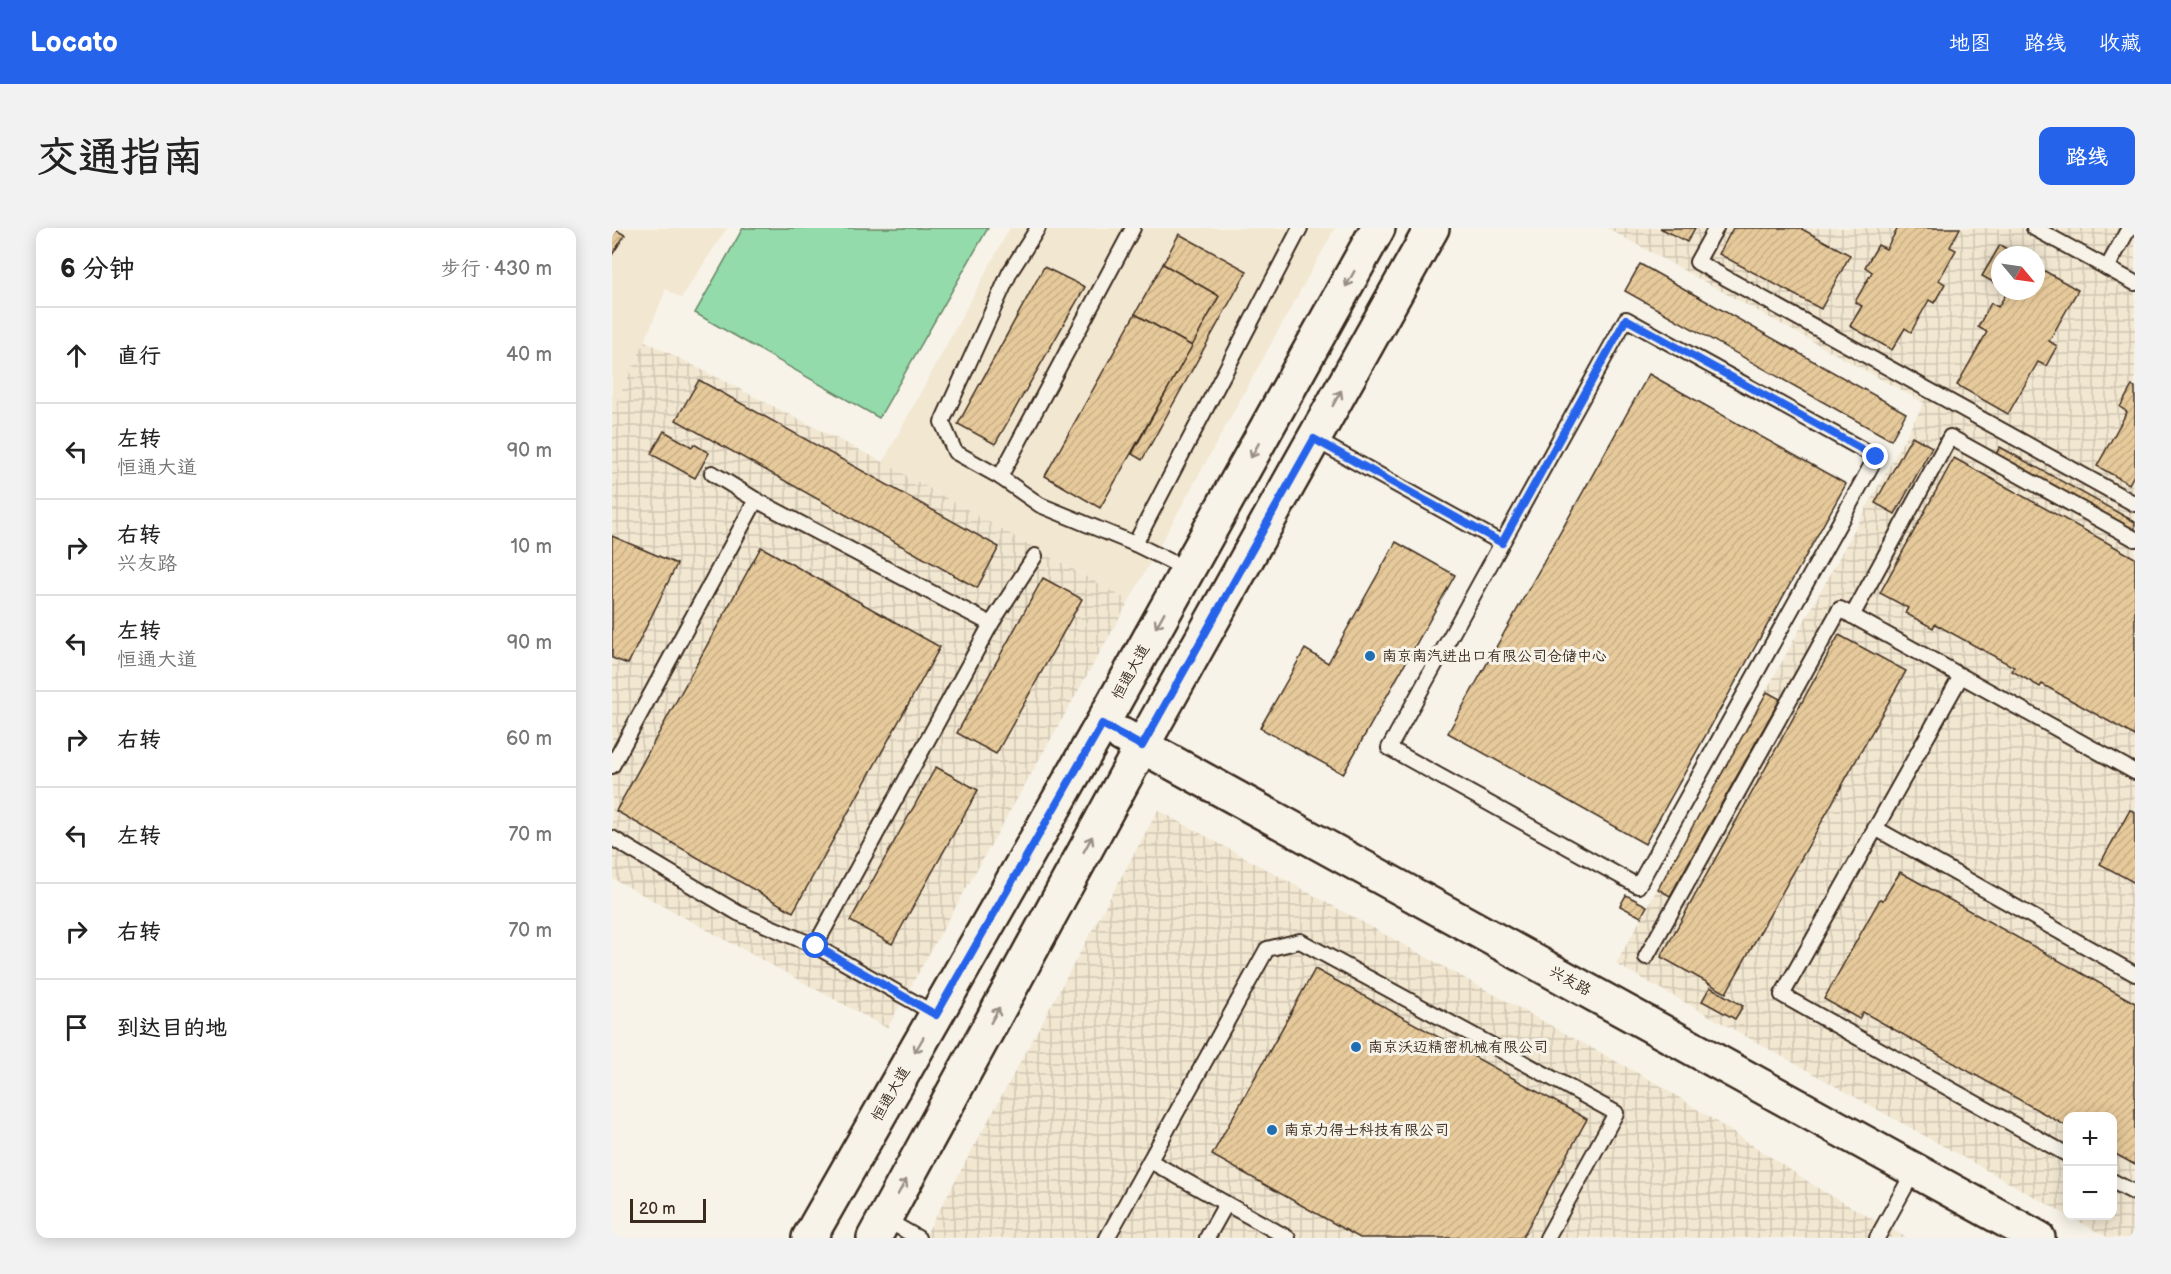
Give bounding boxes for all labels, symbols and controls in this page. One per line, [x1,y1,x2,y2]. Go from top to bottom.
text: Locato [30,26,118,59]
text: 地图 [1949,31,1991,56]
text: 路线 [2024,31,2066,56]
text: 收藏 [2099,31,2141,56]
button: 路线 [2039,127,2135,185]
text: 交通指南 [36,133,204,184]
north arrow [1991,246,2045,300]
text: 6 分钟 [60,254,135,285]
text: 步行 · 430 m [441,257,552,281]
one-way arrow [1344,270,1356,287]
icon: ahead [60,339,93,372]
text: 直行 [117,343,161,370]
text: 40 m [506,343,552,367]
one-way arrow [1332,390,1343,408]
text: 左转 [117,426,161,453]
icon: left [60,435,93,468]
text: 90 m [507,439,552,463]
one-way arrow [1249,440,1260,458]
route end [1862,443,1888,469]
text: 恒通大道 [117,456,197,480]
text: 右转 [117,522,161,549]
icon: right [60,531,93,564]
text: 10 m [511,535,552,559]
text: 兴友路 [117,552,177,576]
one-way arrow [1154,611,1166,628]
text: 左转 [117,618,161,645]
icon: left [60,627,93,660]
text: 90 m [507,631,552,655]
street label: 恒通大道 [1108,641,1154,703]
place label: 南京南汽进出口有限公司仓储中心 [1382,647,1607,666]
text: 恒通大道 [117,648,197,672]
marker: 南京南汽进出口有限公司仓储中心 [1363,649,1377,663]
icon: right [60,723,93,756]
text: 右转 [117,727,161,754]
text: 60 m [506,727,552,751]
icon: left [60,819,93,852]
text: 左转 [117,823,161,850]
text: 70 m [508,823,552,847]
one-way arrow [1082,836,1094,853]
icon: right [60,915,93,948]
text: 右转 [117,919,161,946]
text: 70 m [508,919,552,943]
route start [802,932,828,958]
street label: 兴友路 [1546,962,1594,1000]
one-way arrow [989,1007,1001,1024]
icon: arrive [60,1011,93,1044]
text: 到达目的地 [117,1015,227,1042]
one-way arrow [913,1036,924,1054]
place label: 南京沃迈精密机械有限公司 [1368,1038,1548,1057]
marker: 南京沃迈精密机械有限公司 [1349,1040,1363,1054]
street label: 恒通大道 [868,1063,914,1125]
map controls [2063,1112,2117,1220]
button: + [2063,1112,2117,1166]
place label: 南京力得士科技有限公司 [1284,1121,1449,1140]
marker: 南京力得士科技有限公司 [1265,1123,1279,1137]
button: − [2063,1166,2117,1220]
one-way arrow [897,1178,908,1196]
scale bar [630,1196,706,1224]
text: 20 m [639,1200,675,1219]

